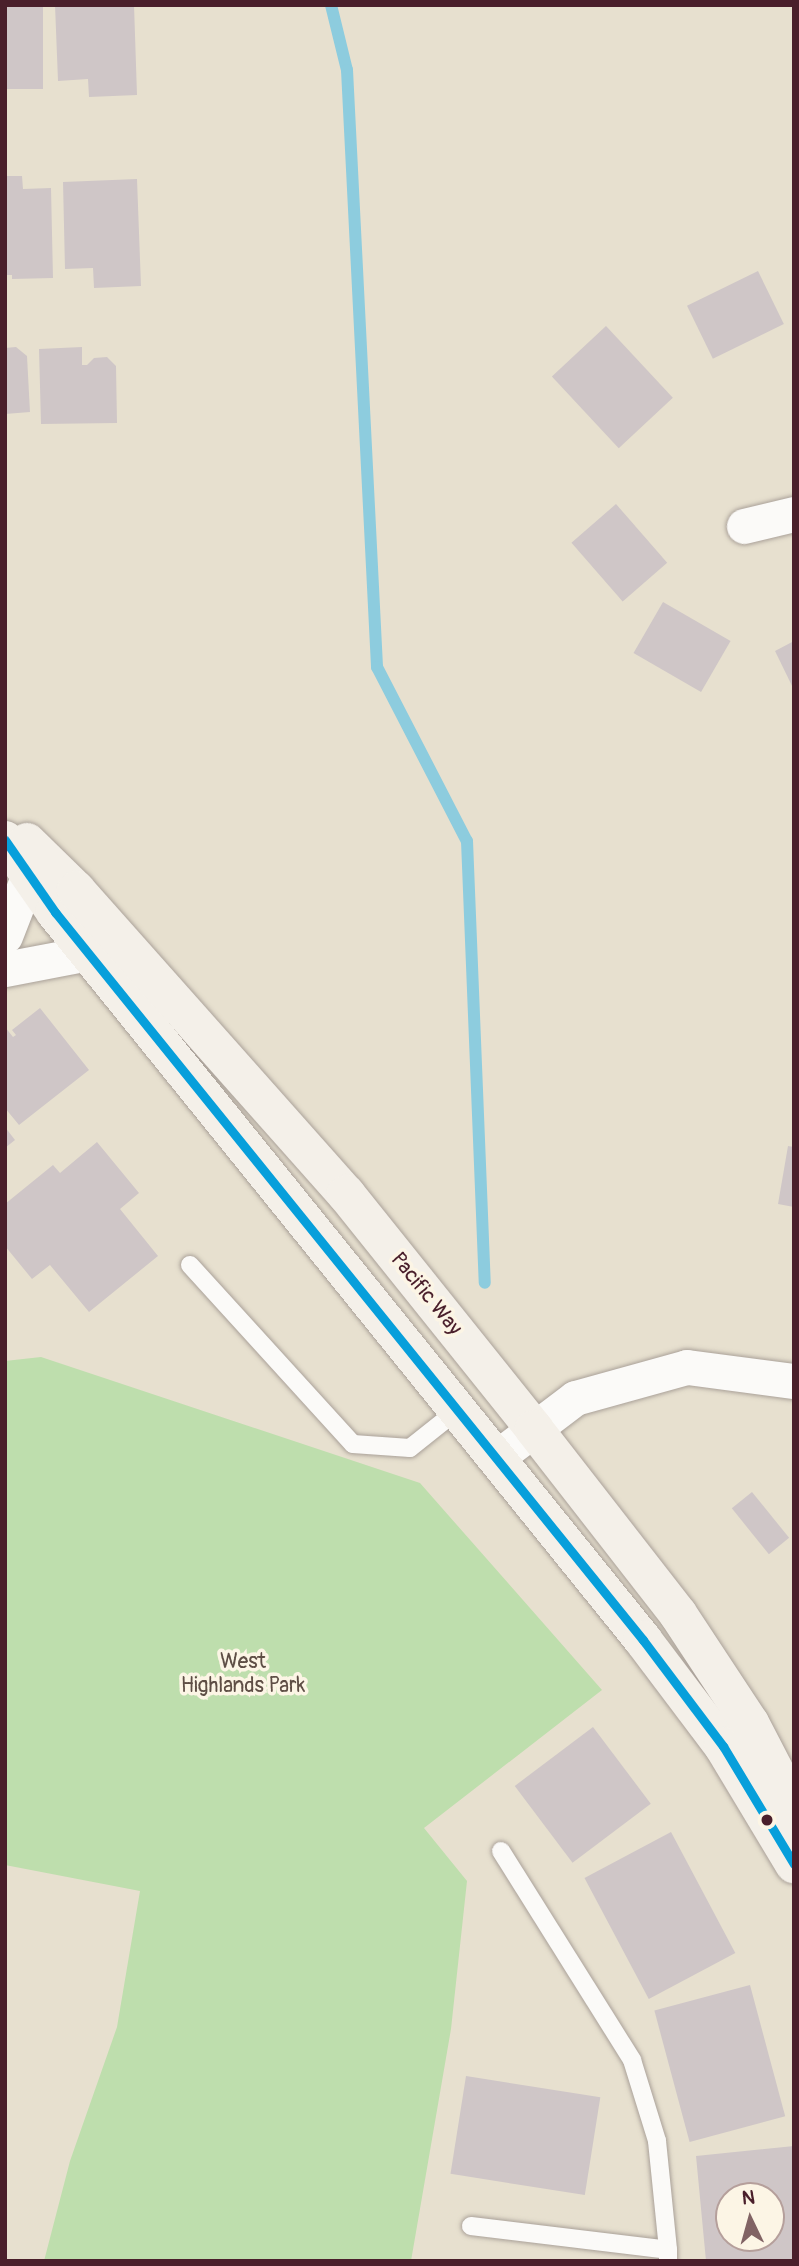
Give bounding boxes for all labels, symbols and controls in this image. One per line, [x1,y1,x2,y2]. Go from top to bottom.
street label: Pacific Way [385,1248,467,1340]
park label: West Highlands Park [181,1649,305,1699]
unlabelled marker [760,1813,774,1827]
north arrow [715,2182,785,2252]
text: N [741,2186,756,2211]

